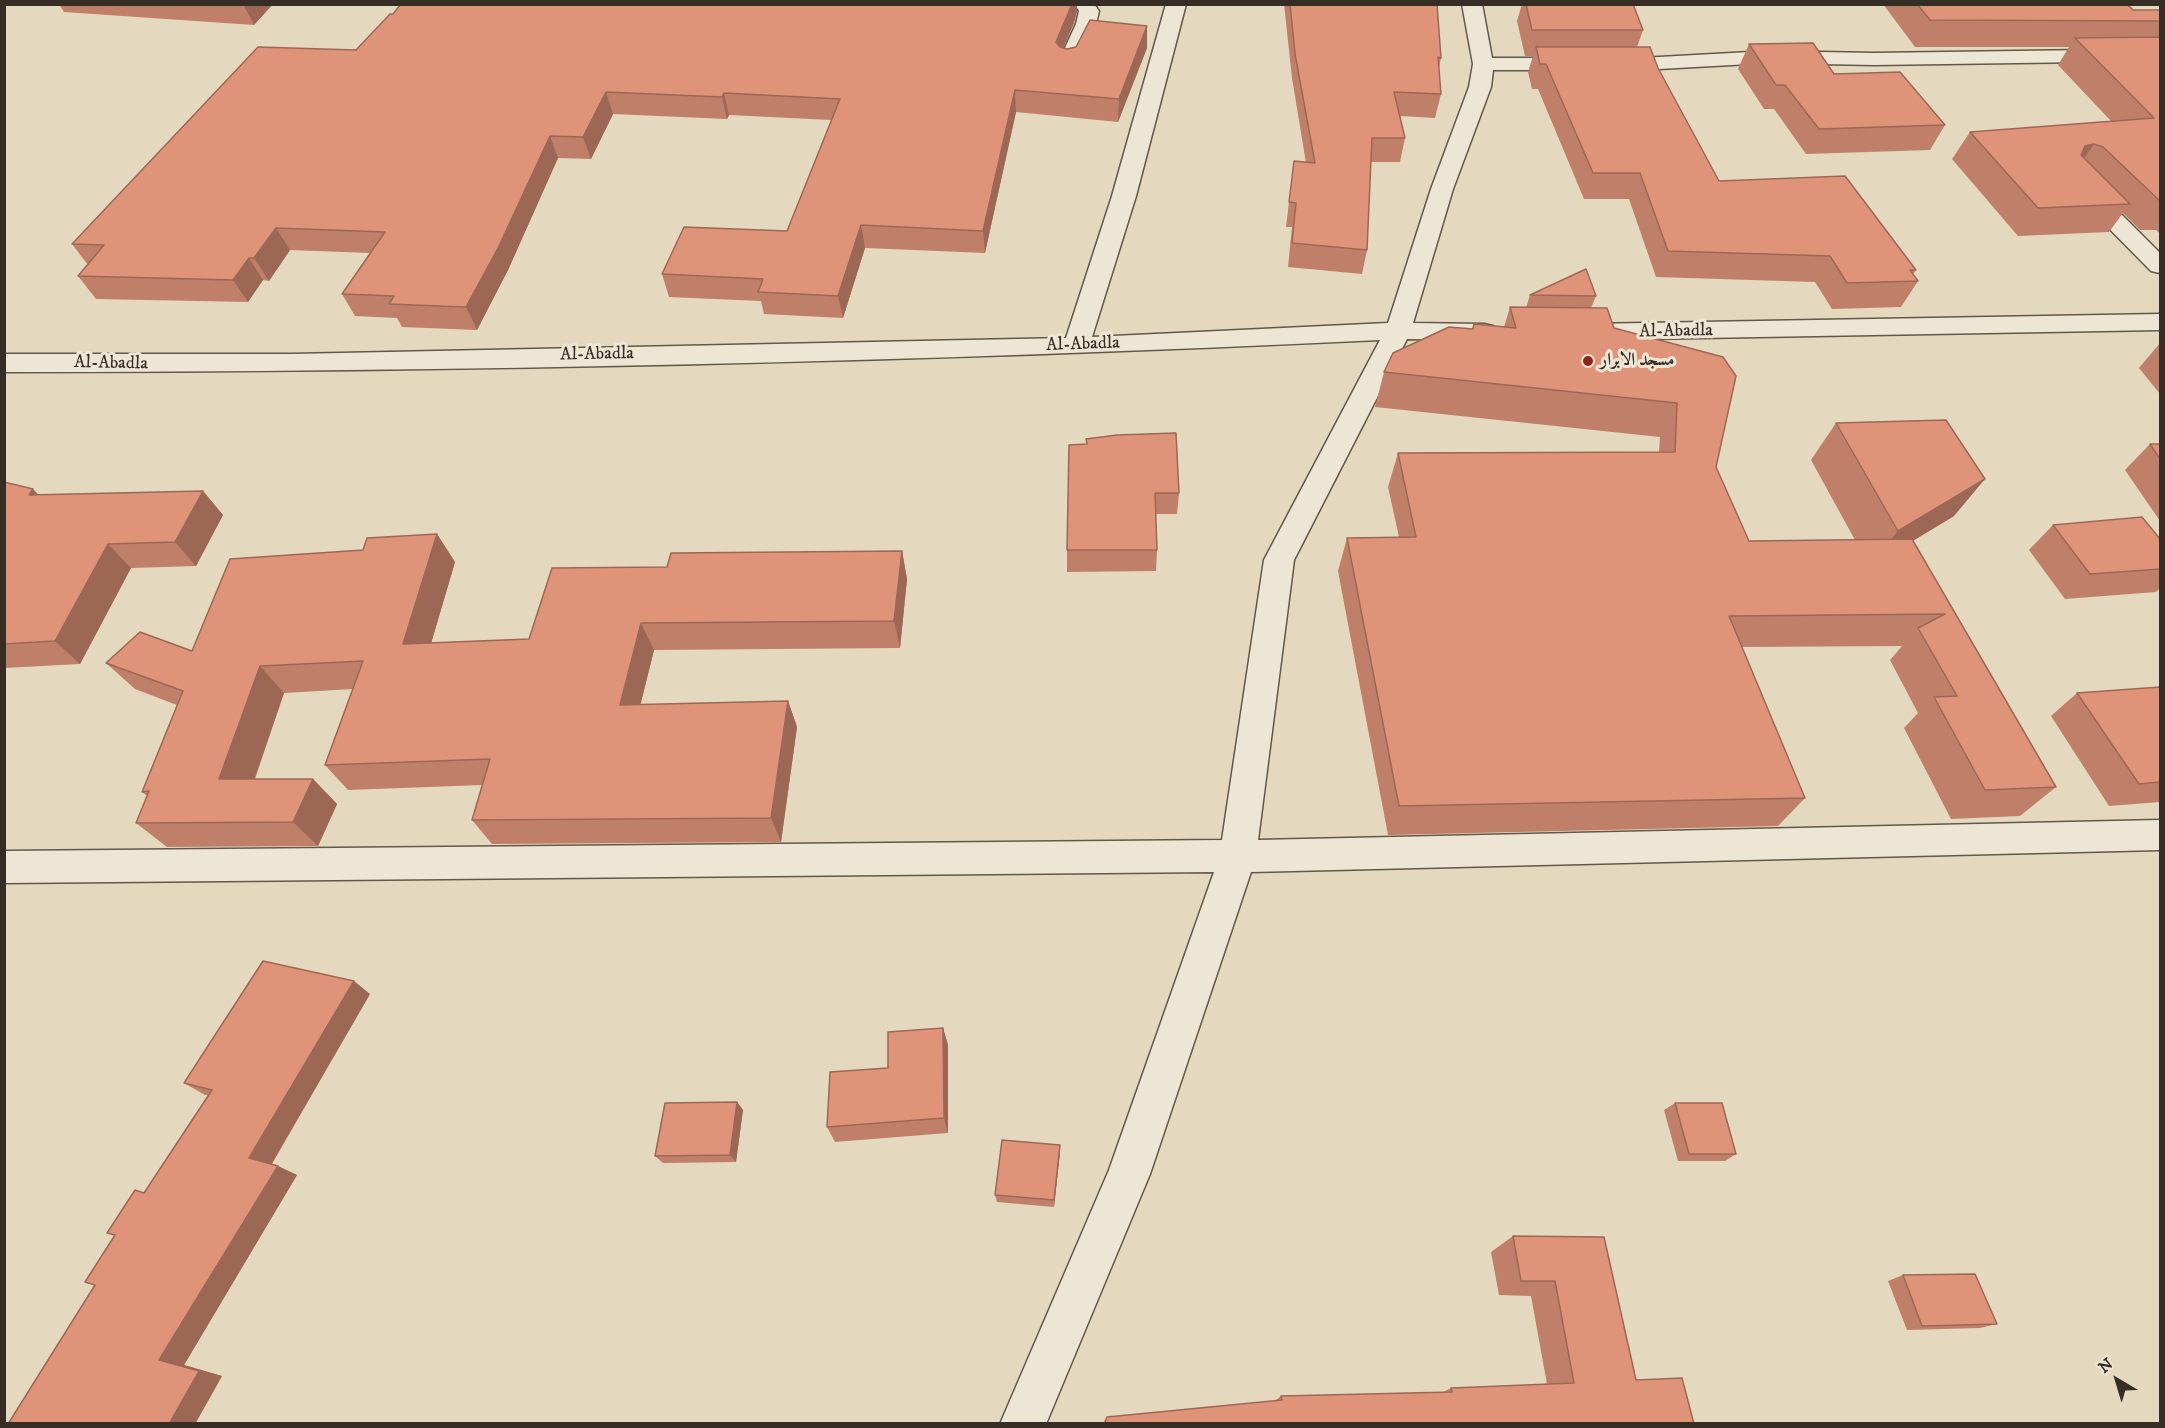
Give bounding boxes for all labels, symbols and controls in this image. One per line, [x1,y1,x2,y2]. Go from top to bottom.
street label: Al-Abadla [1639,321,1713,343]
street label: Al-Abadla [1046,333,1120,357]
street label: Al-Abadla [560,344,634,366]
place label: مسجد الابرار [1600,350,1674,372]
street label: Al-Abadla [74,353,148,375]
marker: مسجد الابرار [1581,354,1595,368]
north arrow [2087,1350,2147,1410]
text: N [2095,1354,2117,1378]

